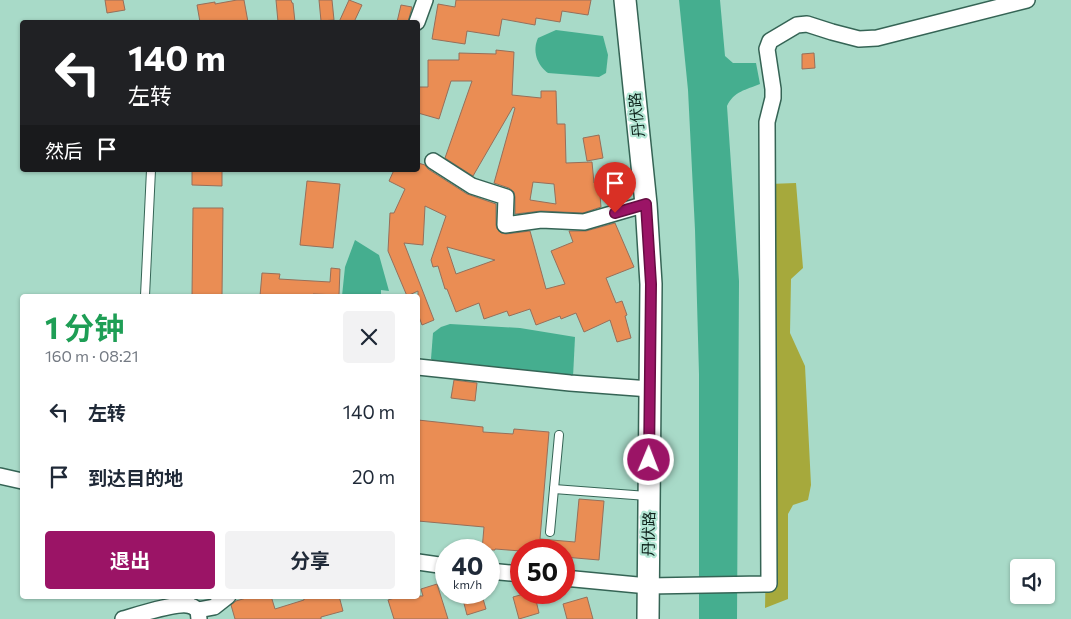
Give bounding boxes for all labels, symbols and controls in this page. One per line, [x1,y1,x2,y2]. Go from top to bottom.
text: 140 m [128,35,226,78]
icon: left [45,40,110,105]
text: 左转 [128,82,172,109]
street label: 丹伏路 [625,92,647,138]
icon: arrive [93,135,121,163]
text: 然后 [45,139,83,162]
pin [594,162,636,213]
icon: arrive [601,169,629,197]
text: 1 分钟 [45,308,124,345]
button: close [343,311,395,363]
text: 160 m · 08:21 [45,346,139,365]
icon: left [45,398,73,426]
text: 140 m [343,400,395,423]
text: 左转 [88,401,126,424]
position arrow [622,433,674,485]
icon: arrive [45,463,73,491]
text: 20 m [352,465,395,488]
text: 到达目的地 [88,466,183,489]
street label: 丹伏路 [639,511,657,557]
button: 退出 [45,531,215,589]
button: 分享 [225,531,395,589]
speed limit sign: 50 [510,539,575,604]
text: 40 [452,550,483,580]
map controls [1010,559,1055,604]
button: sound [1010,559,1055,604]
text: km/h [453,577,482,591]

